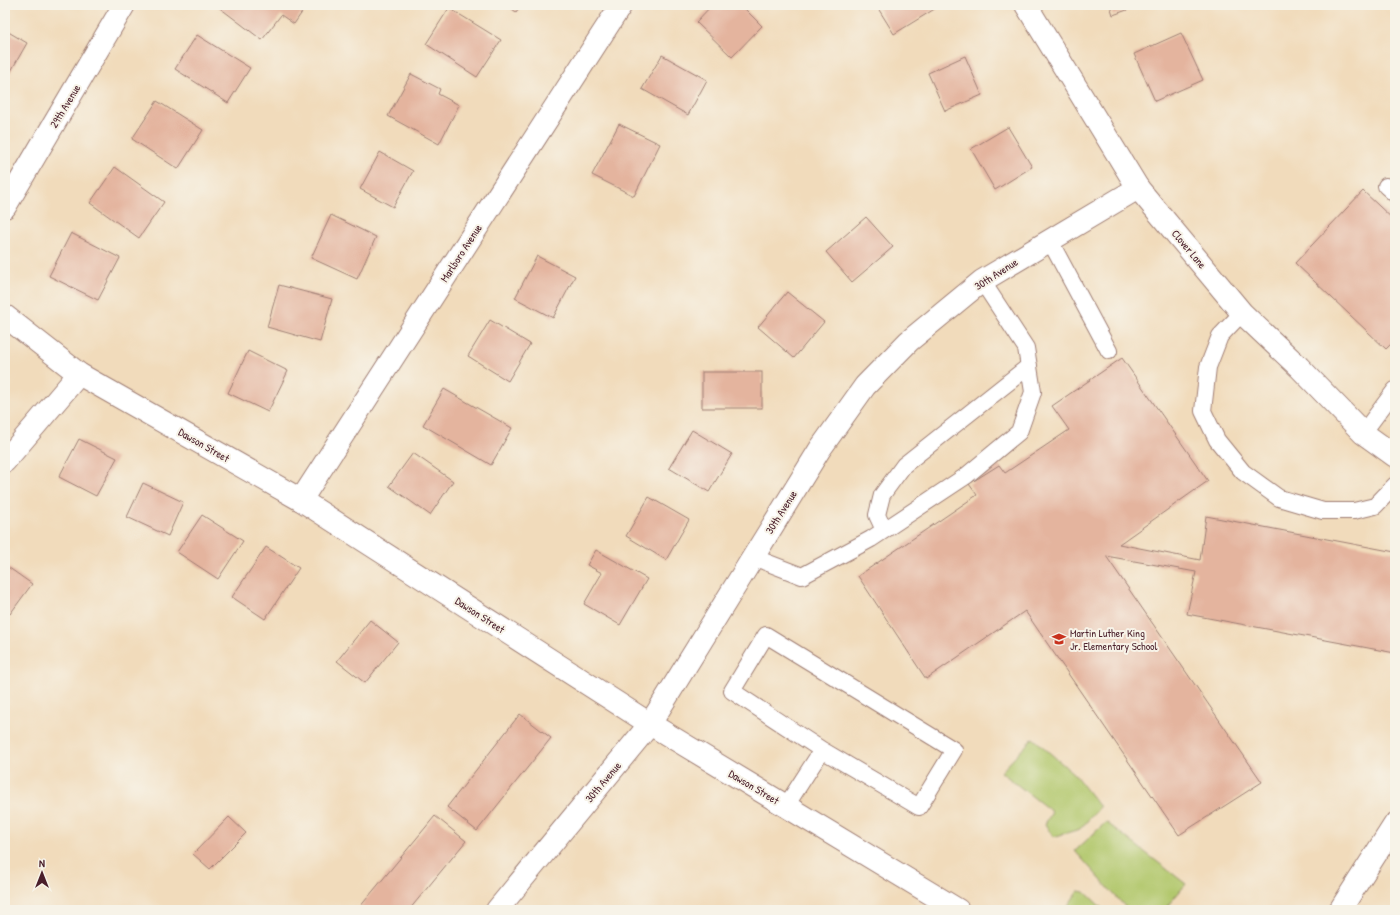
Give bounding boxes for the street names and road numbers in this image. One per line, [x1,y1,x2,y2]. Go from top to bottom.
street label: 29th Avenue [47,81,84,130]
street label: Marlboro Avenue [437,221,485,285]
street label: Clover Lane [1169,227,1210,272]
street label: 30th Avenue [972,255,1021,293]
street label: Dawson Street [176,425,232,465]
street label: 30th Avenue [762,487,800,536]
street label: Dawson Street [453,594,508,636]
street label: 30th Avenue [582,758,624,805]
street label: Dawson Street [726,766,782,808]

